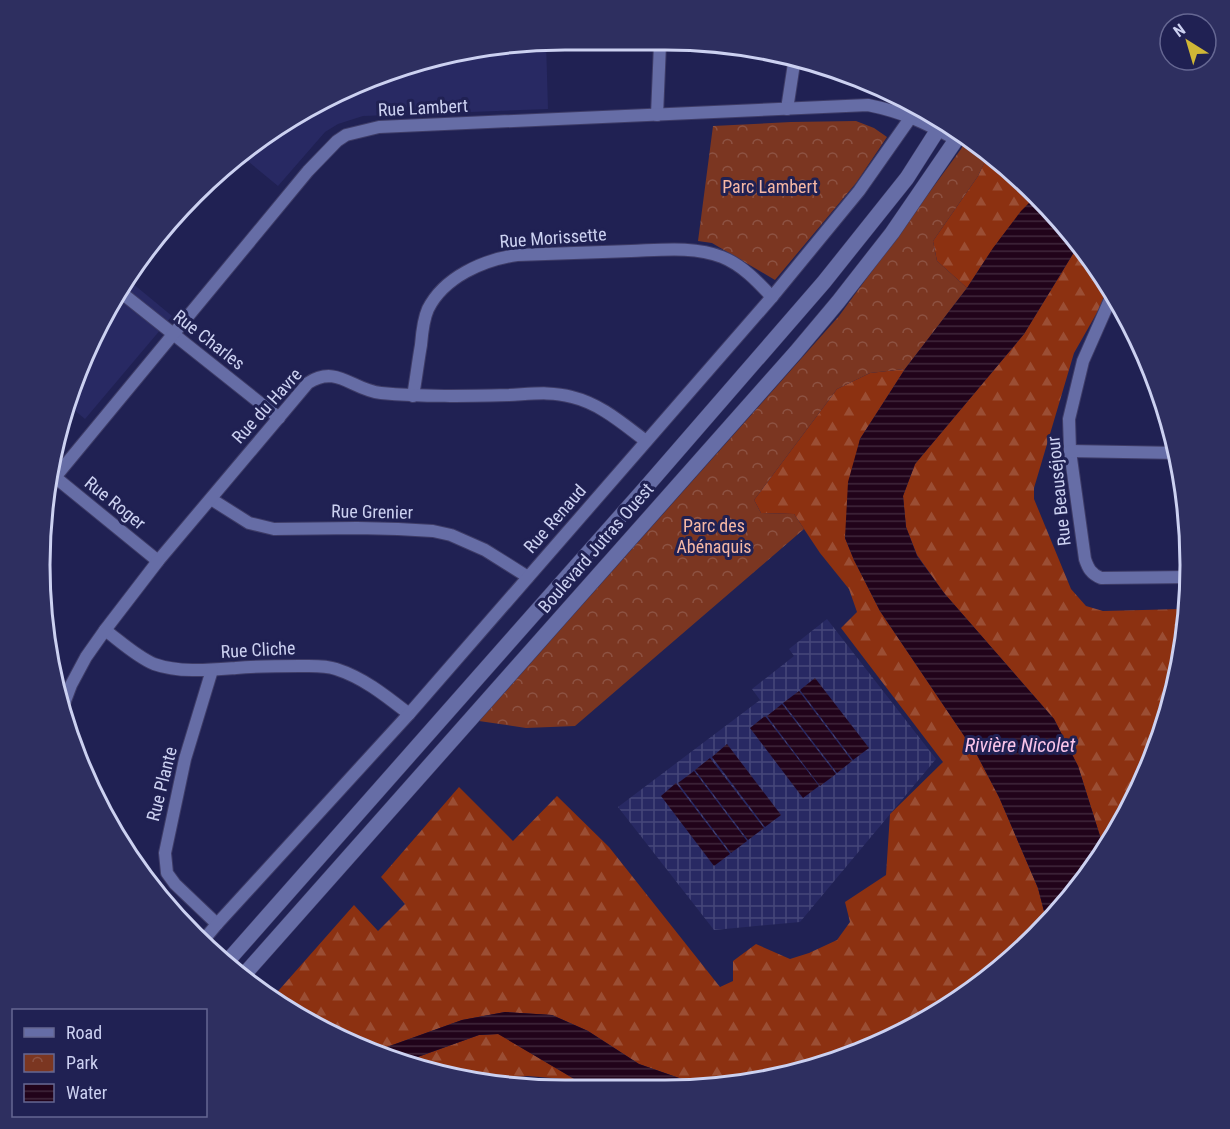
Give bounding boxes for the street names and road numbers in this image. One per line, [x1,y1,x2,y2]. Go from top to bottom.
street label: Rue Lambert [377,95,469,120]
street label: Rue Morissette [499,223,607,252]
street label: Rue Charles [170,305,249,374]
street label: Rue du Havre [227,364,306,448]
street label: Rue Beauséjour [1042,435,1075,547]
street label: Rue Roger [81,472,150,534]
street label: Boulevard Jutras Ouest [534,479,658,617]
street label: Rue Renaud [519,480,590,557]
street label: Rue Grenier [331,500,414,523]
street label: Rue Cliche [220,637,296,662]
street label: Rue Plante [142,744,181,823]

